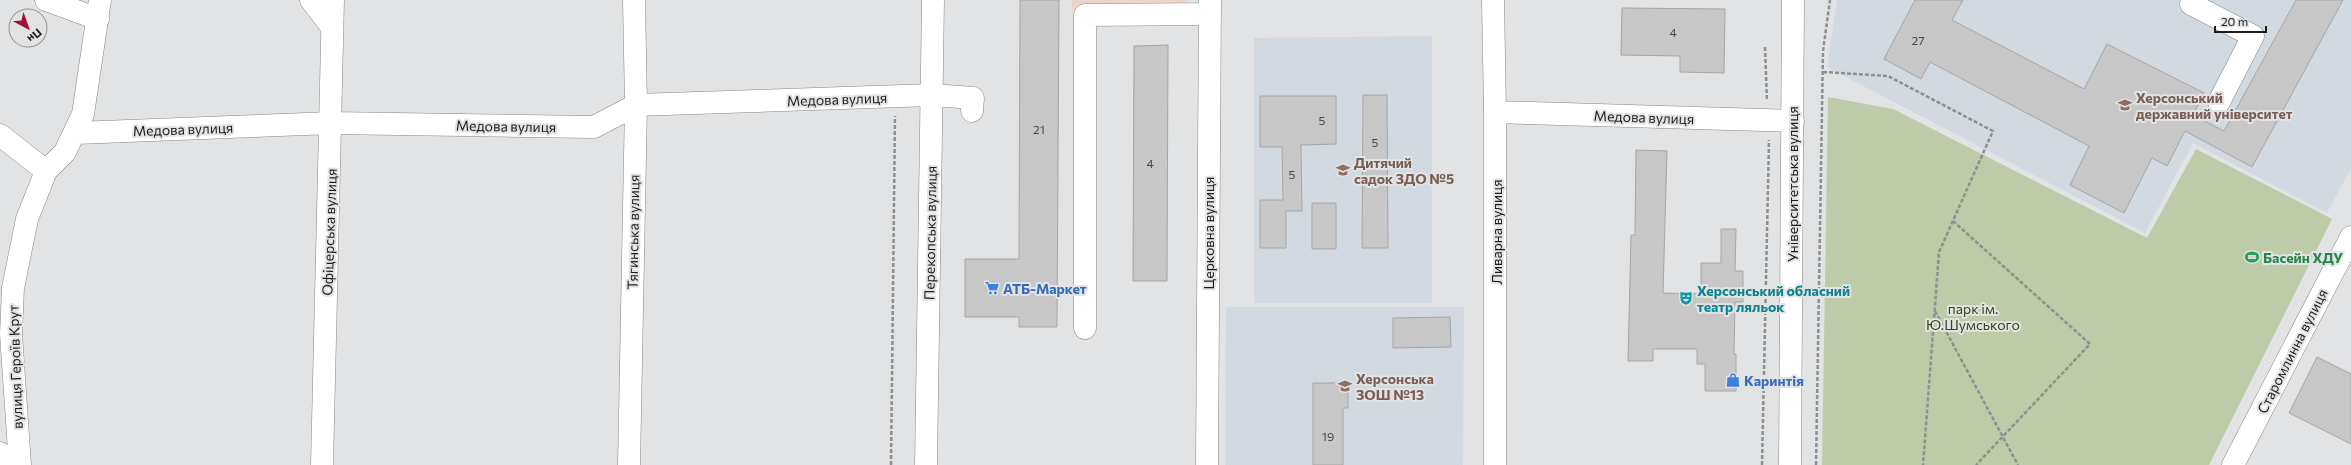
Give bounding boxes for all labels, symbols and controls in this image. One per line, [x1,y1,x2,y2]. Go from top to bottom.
north arrow [8,8,48,48]
scale bar [2215,8,2266,34]
text: 20 m [2221,14,2248,28]
house number: 4 [1669,25,1677,39]
text: Пн [25,26,45,46]
house number: 27 [1912,33,1924,47]
street label: Медова вулиця [786,89,888,109]
place label: Херсонський державний університет [2136,89,2293,122]
school or university icon: Херсонський державний університет [2117,97,2133,113]
street label: Університетська вулиця [1784,106,1801,262]
street label: Медова вулиця [1593,107,1695,127]
house number: 5 [1319,113,1326,127]
street label: Медова вулиця [456,117,556,135]
street label: Медова вулиця [132,119,234,139]
house number: 21 [1033,122,1045,136]
house number: 5 [1372,135,1379,149]
place label: Дитячий садок ЗДО №5 [1354,154,1454,187]
house number: 4 [1146,156,1154,170]
school or university icon: Дитячий садок ЗДО №5 [1335,162,1351,178]
street label: Перекопська вулиця [920,166,940,300]
house number: 5 [1289,167,1296,181]
street label: Офіцерська вулиця [318,168,340,296]
street label: Тягинська вулиця [623,174,643,290]
street label: Церковна вулиця [1200,177,1217,289]
street label: Ливарна вулиця [1488,179,1505,285]
sports icon: Басейн ХДУ [2244,249,2260,265]
place label: Басейн ХДУ [2263,249,2343,266]
supermarket icon: АТБ-Маркет [984,280,1000,296]
place label: АТБ-Маркет [1003,280,1087,297]
place label: Херсонський обласний театр ляльок [1697,282,1850,315]
street label: Старомлинна вулиця [2253,286,2331,416]
theatre icon: Херсонський обласний театр ляльок [1678,290,1694,306]
park label: парк ім. Ю.Шумського [1926,300,2020,333]
street label: вулиця Героїв Крут [4,304,26,429]
place label: Херсонська ЗОШ №13 [1356,370,1434,403]
shop icon: Каринтія [1725,372,1741,388]
place label: Каринтія [1744,372,1804,389]
school or university icon: Херсонська ЗОШ №13 [1337,378,1353,394]
house number: 19 [1322,429,1334,443]

